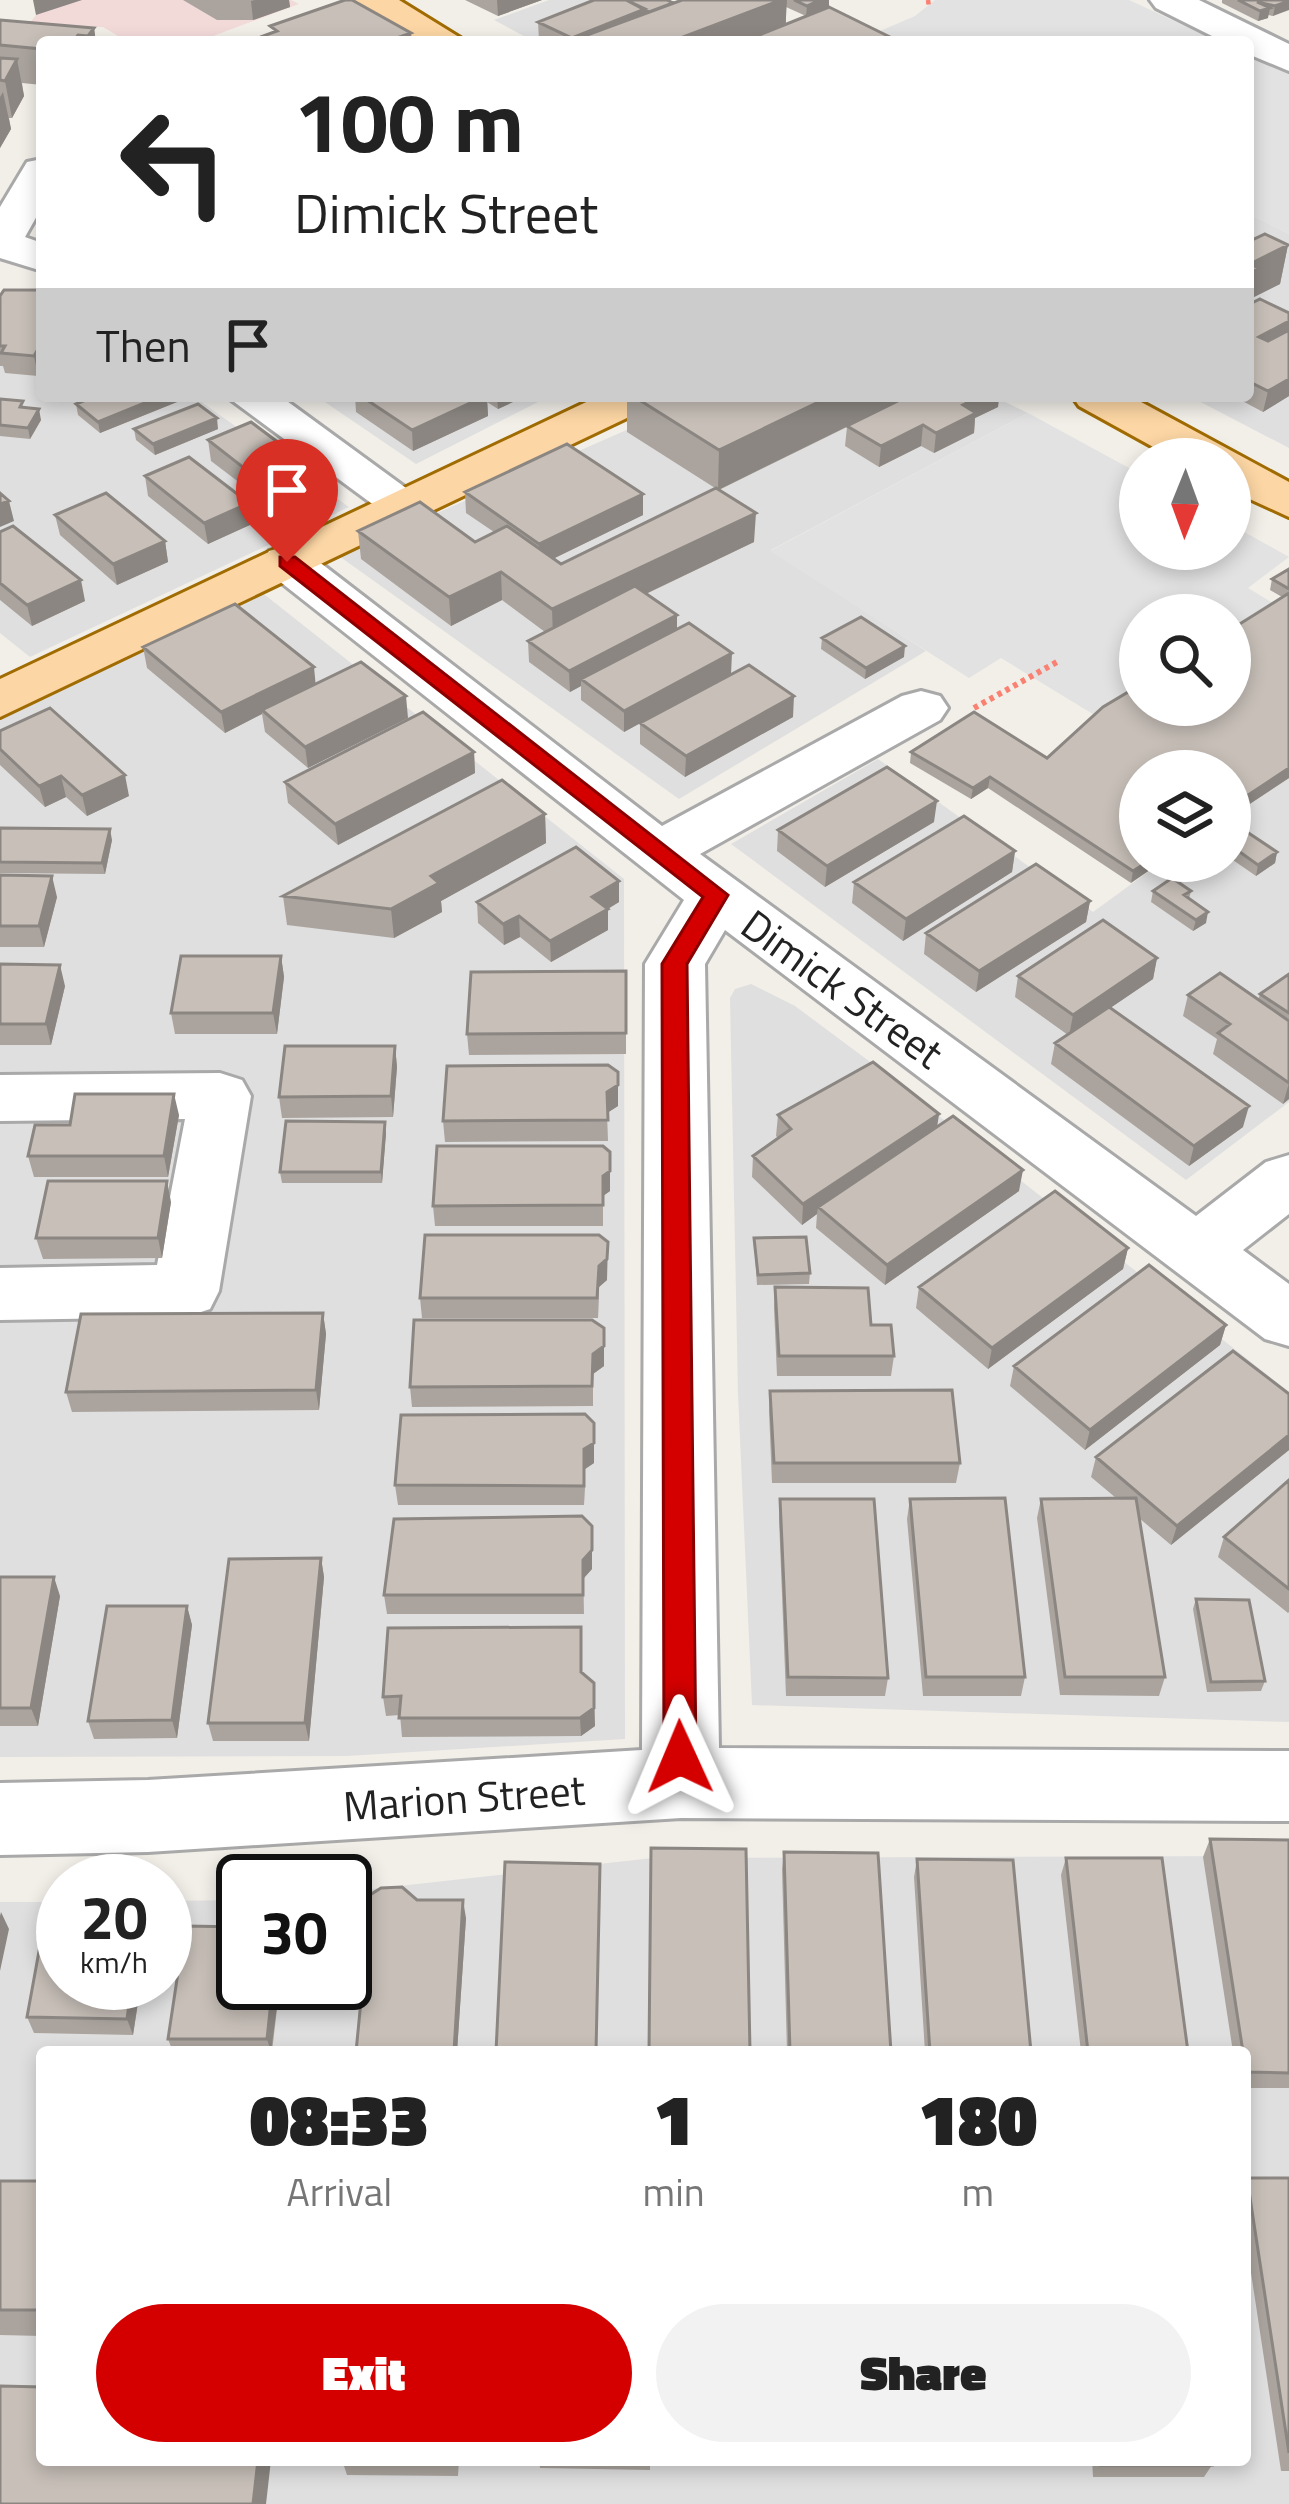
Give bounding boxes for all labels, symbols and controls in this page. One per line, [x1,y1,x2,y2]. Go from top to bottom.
text: 100 m [294,57,524,185]
icon: left [96,84,252,240]
text: Dimick Street [294,172,598,254]
text: Then [96,311,191,379]
icon: arrive [215,312,281,378]
north arrow [1119,438,1251,570]
map controls [1119,438,1251,882]
pin [236,439,338,562]
icon: arrive [254,457,320,523]
button: search [1119,594,1251,726]
button: layers [1119,750,1251,882]
street label: Dimick Street [729,893,958,1084]
position arrow [617,1694,743,1820]
street label: Marion Street [341,1757,587,1837]
speed limit sign: 30 [216,1854,372,2010]
text: 20 [80,1871,148,1962]
text: km/h [80,1939,148,1985]
text: 08:33 [250,2063,429,2173]
text: 1 [654,2063,693,2173]
text: 180 [918,2063,1037,2173]
text: Arrival [286,2162,392,2221]
text: min [643,2162,705,2221]
text: m [962,2162,994,2221]
button: Exit [96,2304,632,2442]
button: Share [656,2304,1191,2442]

